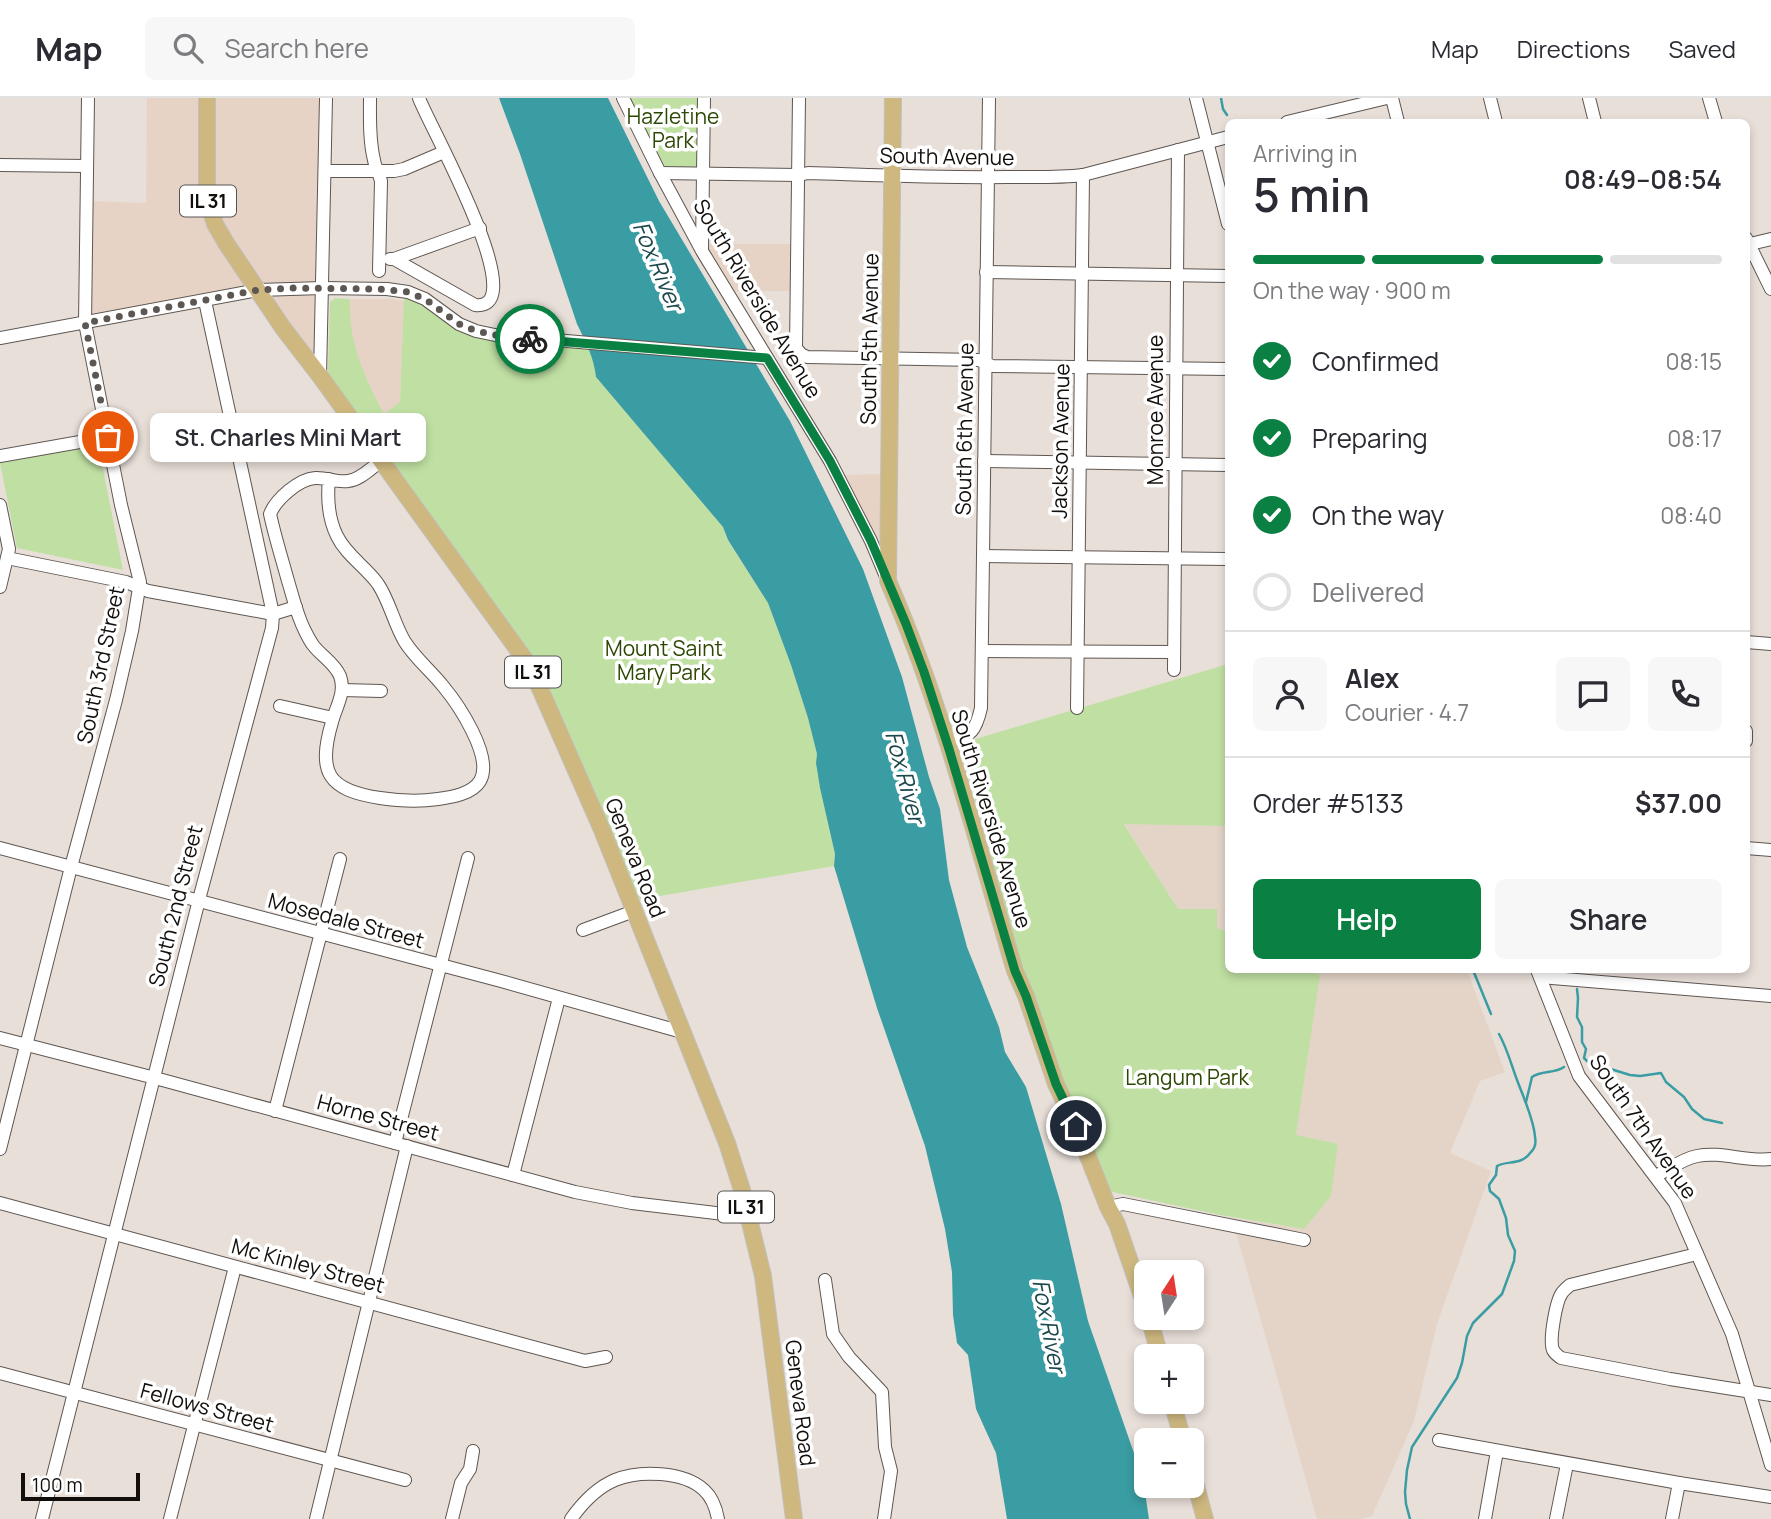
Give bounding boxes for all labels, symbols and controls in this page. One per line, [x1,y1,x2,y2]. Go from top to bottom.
search box [145,17,635,80]
text: Map [35,26,103,71]
icon: search [169,29,207,67]
text: Search here [225,30,369,66]
text: Map [1431,32,1479,65]
text: Directions [1517,32,1630,65]
text: Saved [1668,32,1736,65]
park label: Hazletine Park [627,102,719,154]
text: Arriving in [1253,137,1358,169]
street label: South Avenue [879,141,1015,171]
text: 08:49–08:54 [1564,161,1722,197]
text: 5 min [1253,163,1370,226]
road number: IL 31 [180,186,236,216]
street label: South Riverside Avenue [687,194,828,403]
water label: Fox River [626,216,693,318]
street label: South 5th Avenue [854,253,884,425]
text: On the way · 900 m [1253,274,1451,306]
courier [495,304,565,374]
icon: bike [511,320,549,358]
street label: Monroe Avenue [1141,335,1169,485]
street label: South 6th Avenue [948,342,980,516]
icon: check [1253,342,1291,380]
text: Confirmed [1312,343,1439,379]
text: 08:15 [1665,345,1722,377]
street label: Jackson Avenue [1045,363,1075,519]
pin [78,407,138,467]
callout: St. Charles Mini Mart [150,412,426,462]
icon: bag [89,418,127,456]
icon: check [1253,419,1291,457]
text: Preparing [1312,420,1428,456]
text: St. Charles Mini Mart [174,421,402,453]
text: 08:17 [1667,422,1722,454]
icon: check [1253,496,1291,534]
text: On the way [1312,497,1444,533]
text: 08:40 [1660,499,1722,531]
text: Delivered [1312,574,1424,610]
street label: South 3rd Street [70,584,130,746]
park label: Mount Saint Mary Park [605,634,723,686]
road number: IL 31 [505,656,561,688]
button: person [1253,657,1327,731]
button: chat [1556,657,1630,731]
button: phone [1648,657,1722,731]
text: Alex [1345,660,1399,696]
text: Courier · 4.7 [1345,696,1469,728]
street label: South Riverside Avenue [945,706,1039,932]
water label: Fox River [878,727,934,829]
text: Order #5133 [1253,785,1404,821]
text: $37.00 [1635,785,1722,821]
street label: Geneva Road [599,794,673,922]
street label: South 2nd Street [141,822,209,989]
button: Help [1253,879,1481,959]
button: Share [1495,879,1722,959]
street label: Mosedale Street [265,886,427,954]
street label: South 7th Avenue [1583,1049,1704,1204]
park label: Langum Park [1125,1063,1249,1091]
street label: Horne Street [314,1087,442,1147]
pin [1046,1096,1106,1156]
icon: home [1057,1107,1095,1145]
road number: IL 31 [718,1191,774,1222]
street label: Mc Kinley Street [229,1231,388,1299]
north arrow [1134,1260,1204,1330]
map controls [1134,1260,1204,1498]
water label: Fox River [1025,1277,1075,1378]
street label: Geneva Road [779,1338,823,1467]
button: + [1134,1344,1204,1414]
street label: Fellows Street [137,1376,277,1438]
button: − [1134,1428,1204,1498]
scale bar [21,1470,140,1502]
text: 100 m [32,1472,83,1498]

